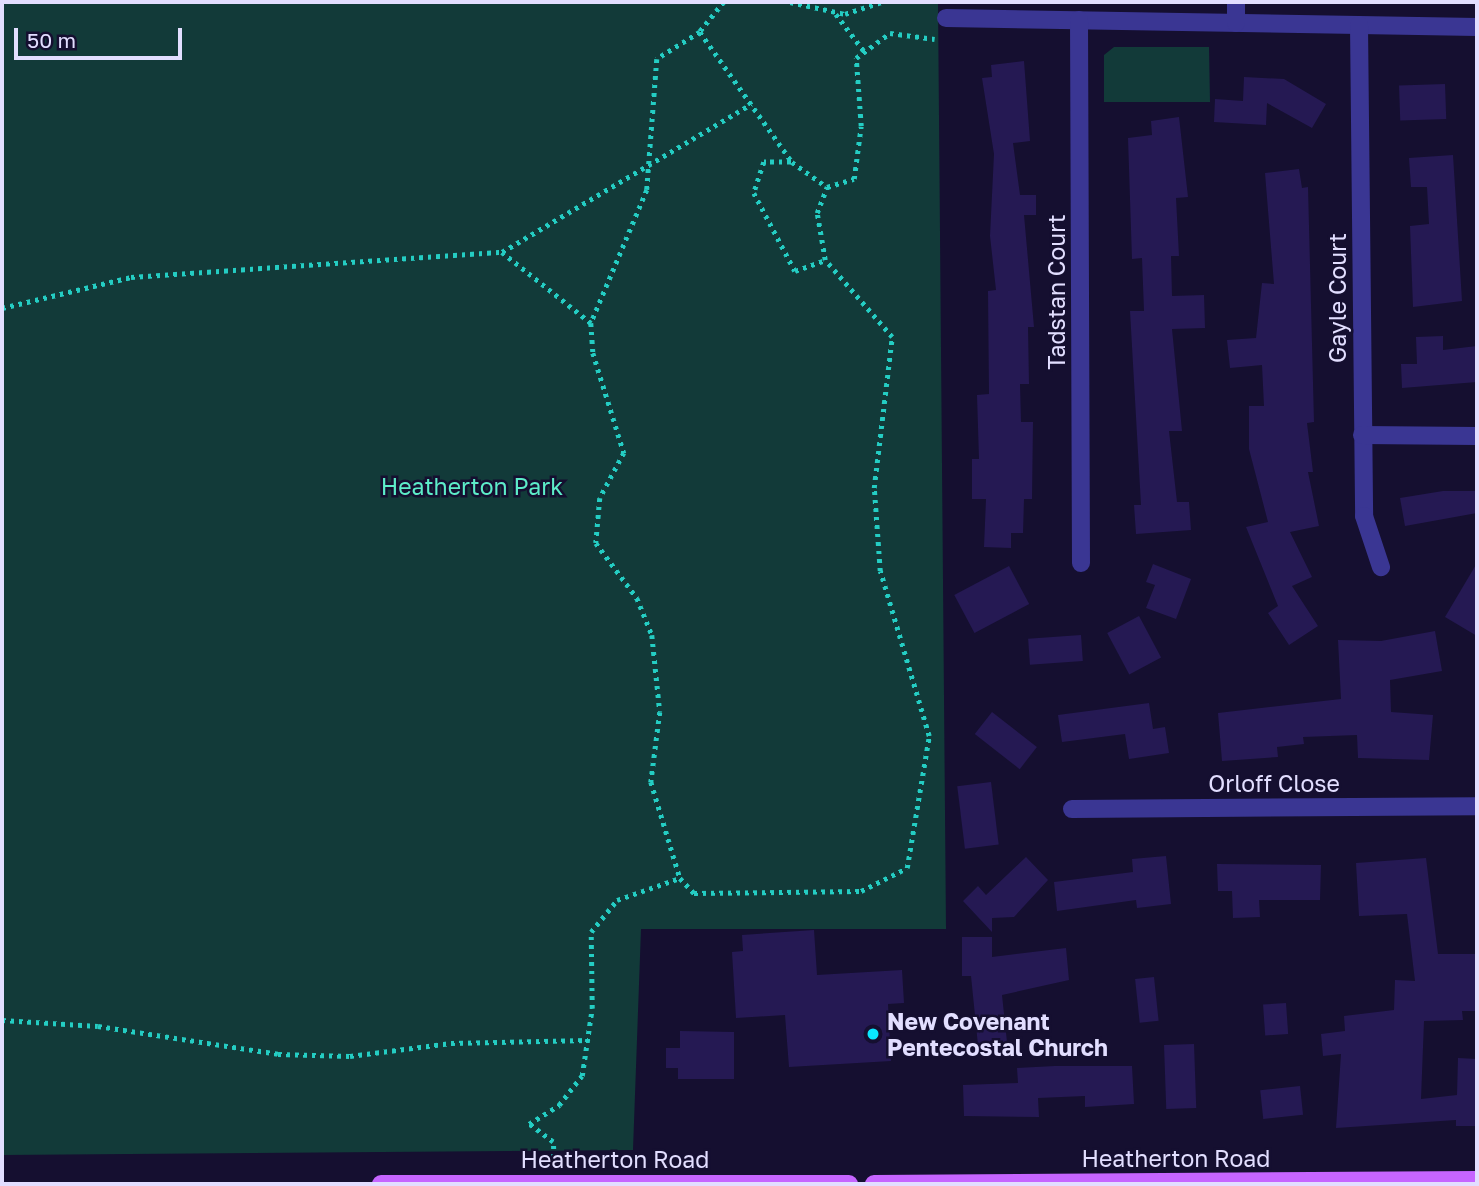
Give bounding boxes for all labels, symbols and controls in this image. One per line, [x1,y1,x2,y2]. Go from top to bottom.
scale bar [18,14,186,58]
text: 50 m [27,27,76,53]
street label: Tadstan Court [1042,214,1070,370]
street label: Gayle Court [1323,233,1351,363]
park label: Heatherton Park [381,472,563,500]
street label: Orloff Close [1208,769,1340,797]
place label: New Covenant Pentecostal Church [887,1007,1108,1061]
marker: New Covenant Pentecostal Church [865,1026,881,1042]
street label: Heatherton Road [1082,1144,1270,1172]
street label: Heatherton Road [521,1145,709,1173]

